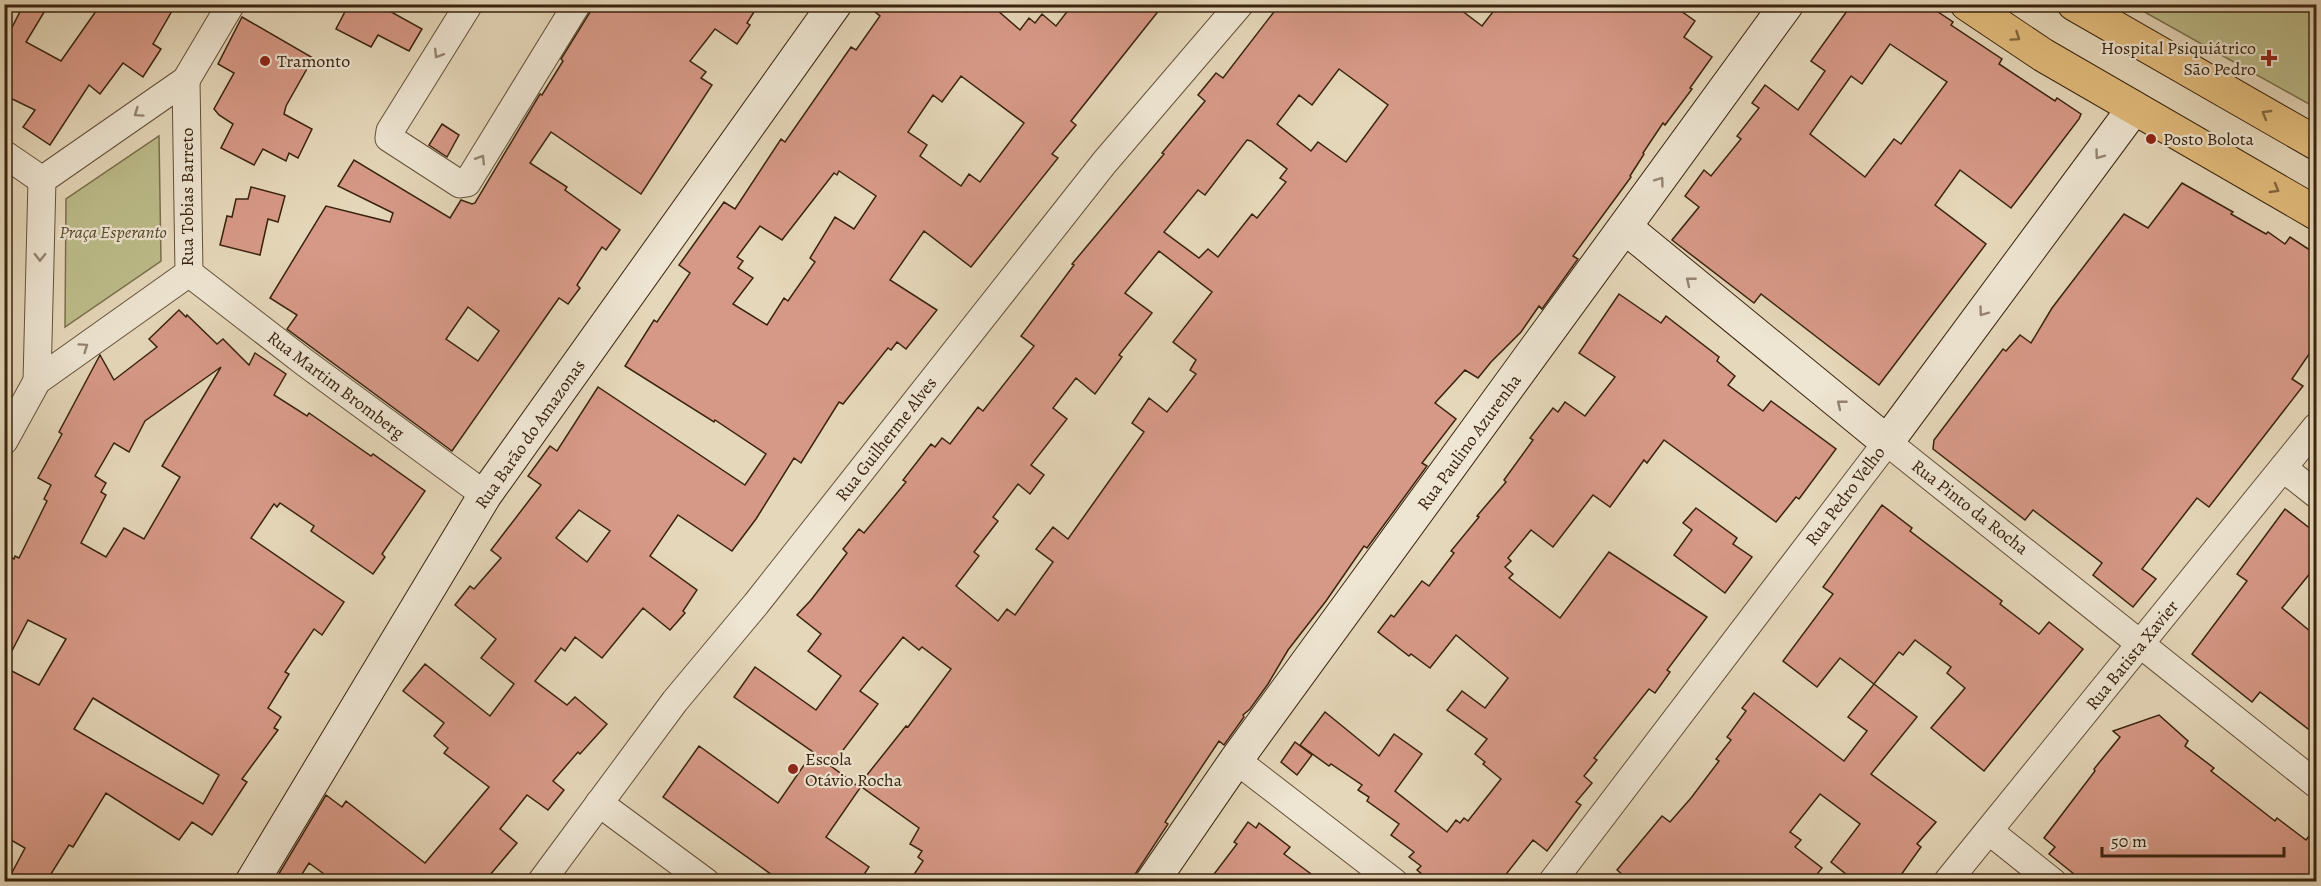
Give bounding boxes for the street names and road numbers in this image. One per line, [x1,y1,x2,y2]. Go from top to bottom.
street label: Rua Tobias Barreto [175,127,199,266]
street label: Rua Martim Bromberg [262,325,410,445]
street label: Rua Barão do Amazonas [469,354,591,514]
street label: Rua Paulino Azurenha [1411,369,1527,515]
street label: Rua Guilherme Alves [830,372,942,506]
street label: Rua Pedro Velho [1800,441,1890,551]
street label: Rua Pinto da Rocha [1907,454,2034,561]
street label: Rua Batista Xavier [2080,595,2184,715]

